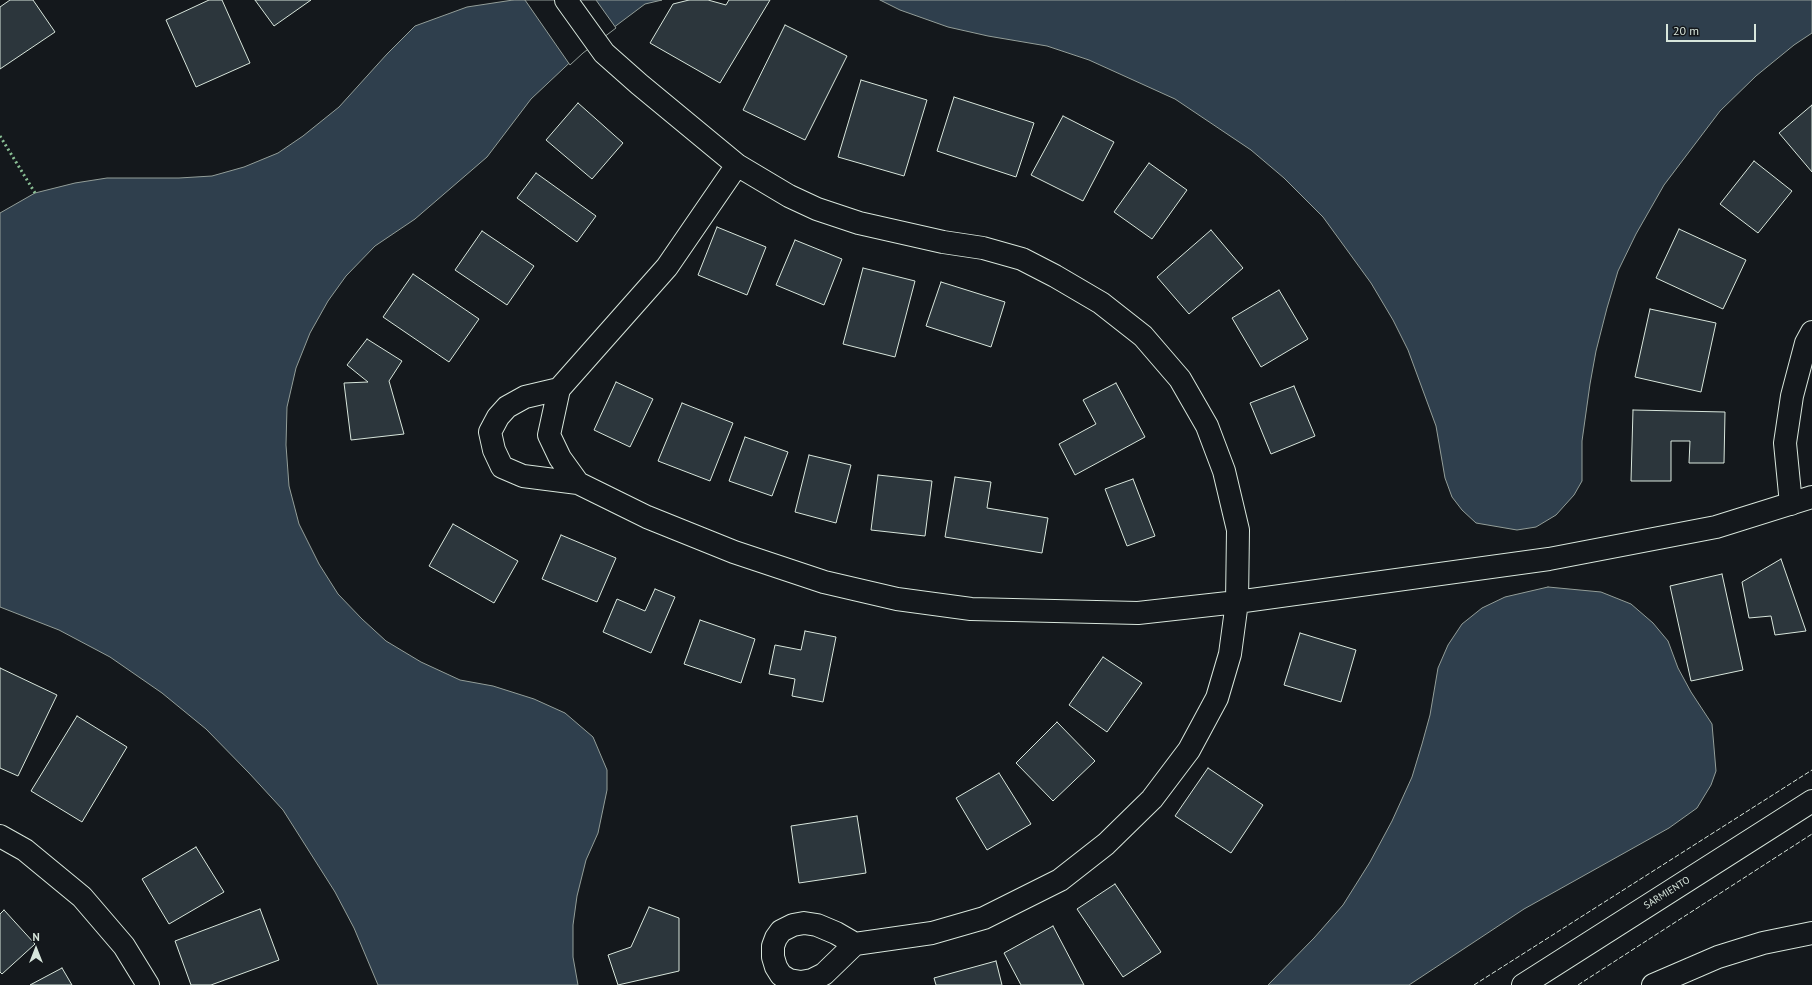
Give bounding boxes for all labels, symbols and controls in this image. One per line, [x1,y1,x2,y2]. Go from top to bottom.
scale bar [1668,16,1758,42]
text: 20 m [1673,23,1699,38]
street label: SARMIENTO [1642,874,1692,912]
north arrow [16,929,56,969]
text: N [32,930,40,944]

